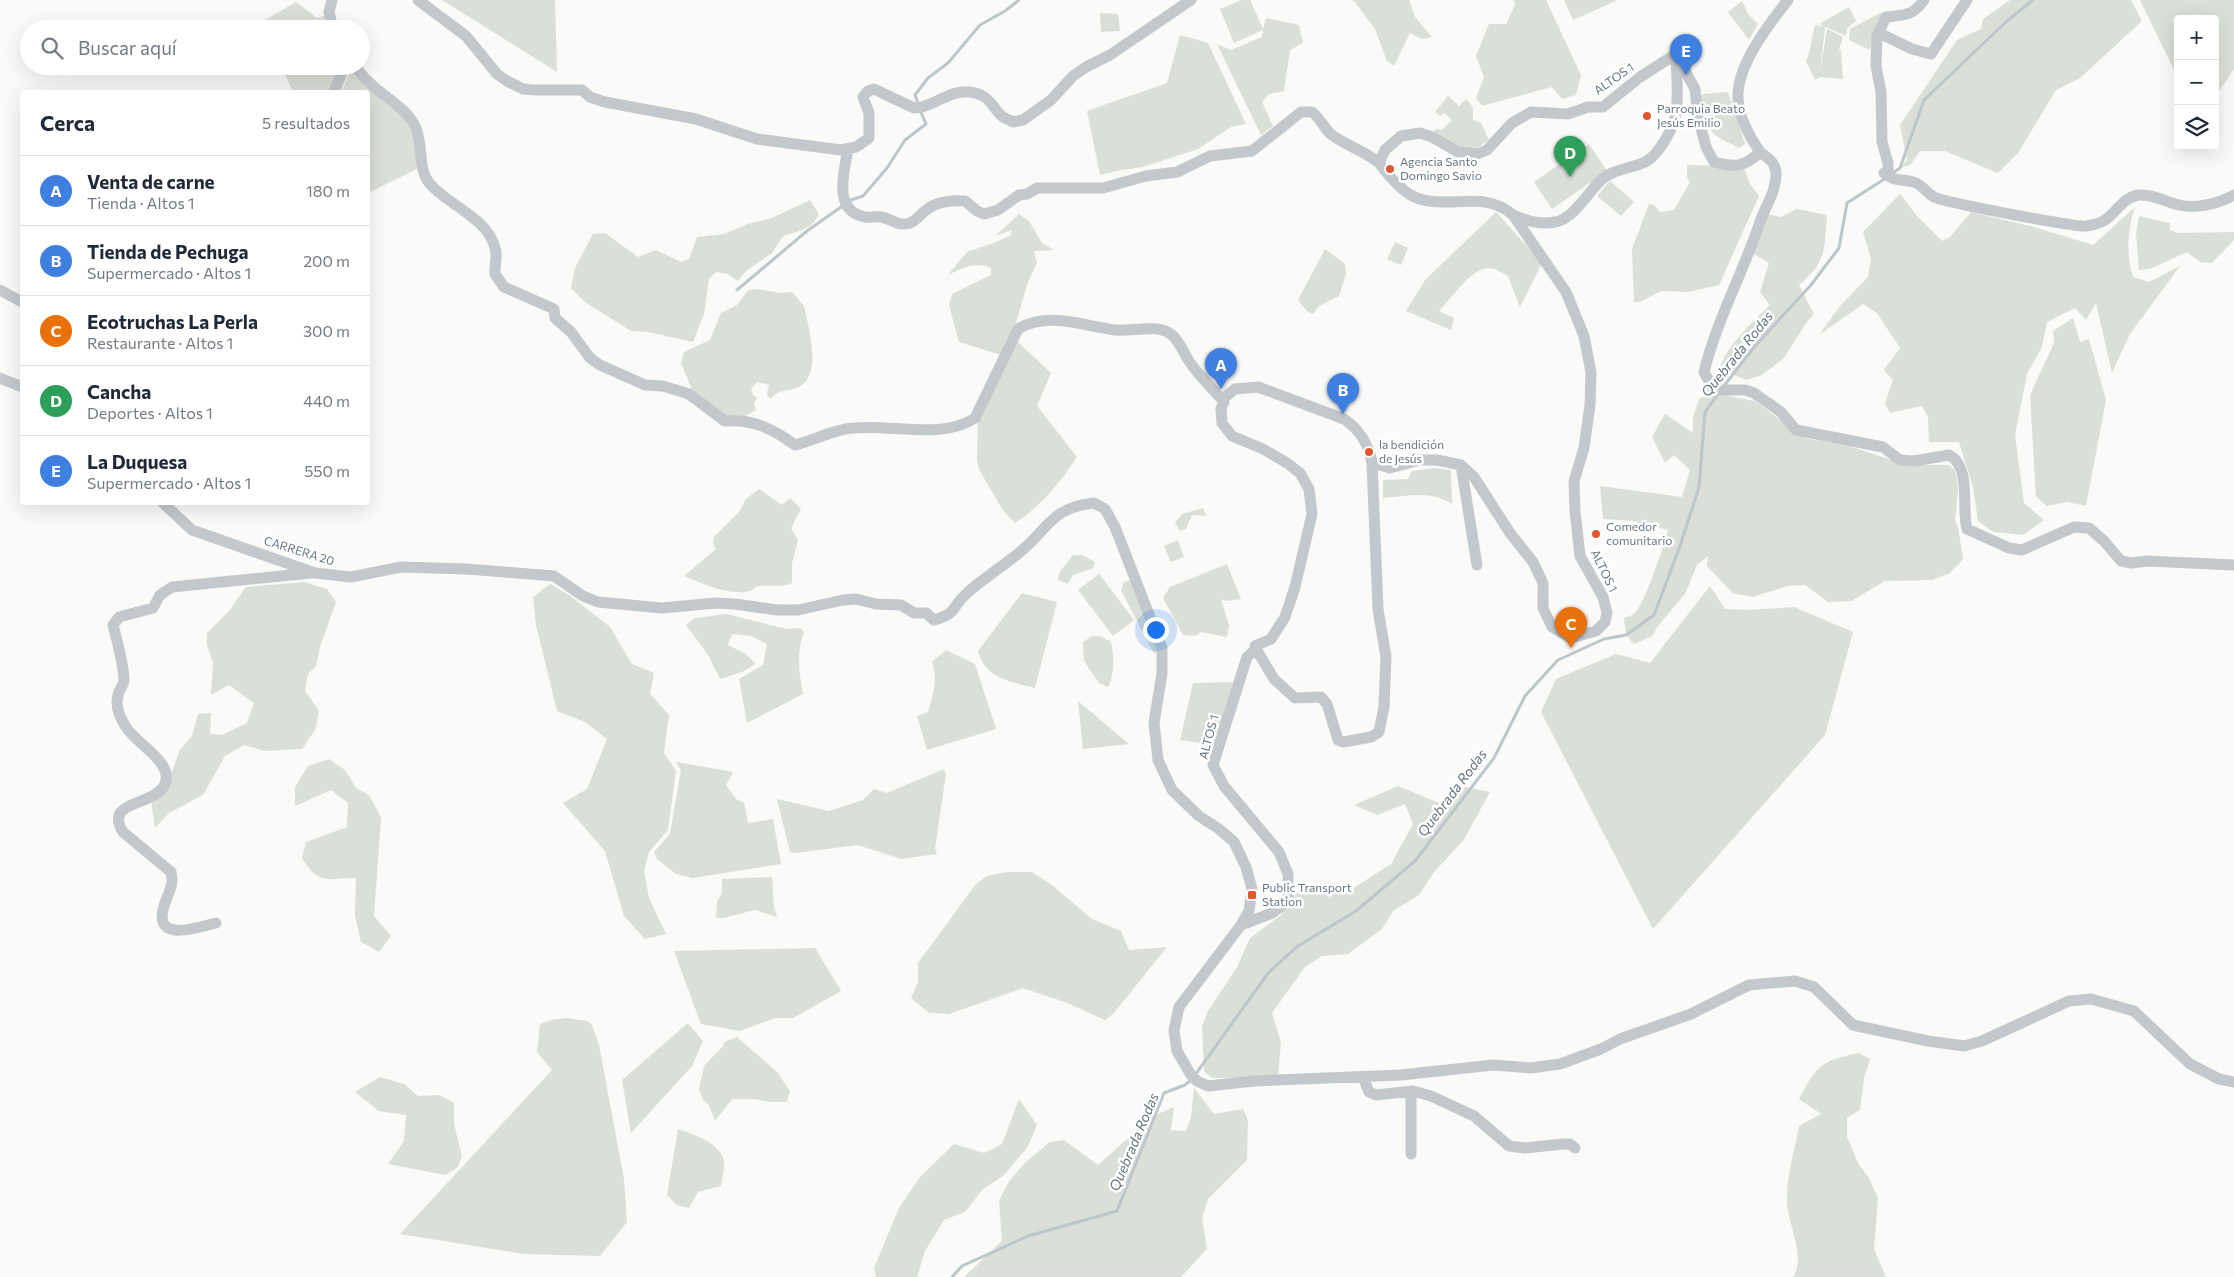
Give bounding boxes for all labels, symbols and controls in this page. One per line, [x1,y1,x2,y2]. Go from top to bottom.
map controls [2174,15,2219,150]
button: + [2174,15,2219,60]
search box [20,20,370,75]
icon: search [38,34,66,62]
pin: E [1670,34,1702,75]
text: Buscar aquí [78,36,177,59]
street label: ALTOS 1 [1591,59,1636,97]
button: − [2174,60,2219,105]
place label: Parroquia Beato Jesús Emilio [1657,101,1745,130]
button: layers [2174,105,2219,150]
text: Cerca [40,110,95,135]
marker: Parroquia Beato Jesús Emilio [1641,110,1653,122]
text: 5 resultados [262,113,350,132]
pin: D [1554,136,1586,177]
place label: Agencia Santo Domingo Savio [1400,154,1482,182]
marker: Agencia Santo Domingo Savio [1384,163,1396,175]
text: Venta de carne [87,170,215,193]
text: A [50,181,62,200]
text: 180 m [306,181,350,200]
text: Tienda · Altos 1 [87,193,195,212]
text: Tienda de Pechuga [87,240,249,263]
text: B [51,251,61,270]
text: 200 m [303,251,350,270]
text: Supermercado · Altos 1 [87,263,251,282]
water label: Quebrada Rodas [1697,308,1776,400]
text: Ecotruchas La Perla [87,310,258,333]
text: C [51,321,61,340]
text: 300 m [303,321,350,340]
text: Restaurante · Altos 1 [87,333,233,352]
pin: A [1205,348,1237,389]
pin: B [1327,373,1359,414]
text: Cancha [87,380,151,403]
text: D [50,391,62,410]
text: 440 m [303,391,350,410]
text: Deportes · Altos 1 [87,403,213,422]
place label: la bendición de Jesús [1379,437,1444,466]
marker: la bendición de Jesús [1363,446,1375,458]
text: La Duquesa [87,450,187,473]
text: E [51,461,61,480]
text: 550 m [304,461,350,480]
text: Supermercado · Altos 1 [87,473,251,492]
place label: Comedor comunitario [1606,519,1672,547]
marker: Comedor comunitario [1590,528,1602,540]
street label: CARRERA 20 [262,533,336,567]
street label: ALTOS 1 [1589,547,1621,594]
pin: C [1555,607,1587,648]
your location [1143,617,1169,643]
street label: ALTOS 1 [1195,713,1221,761]
water label: Quebrada Rodas [1413,746,1490,840]
place label: Public Transport Station [1262,880,1352,908]
marker: Public Transport Station [1246,889,1258,901]
water label: Quebrada Rodas [1105,1090,1162,1193]

